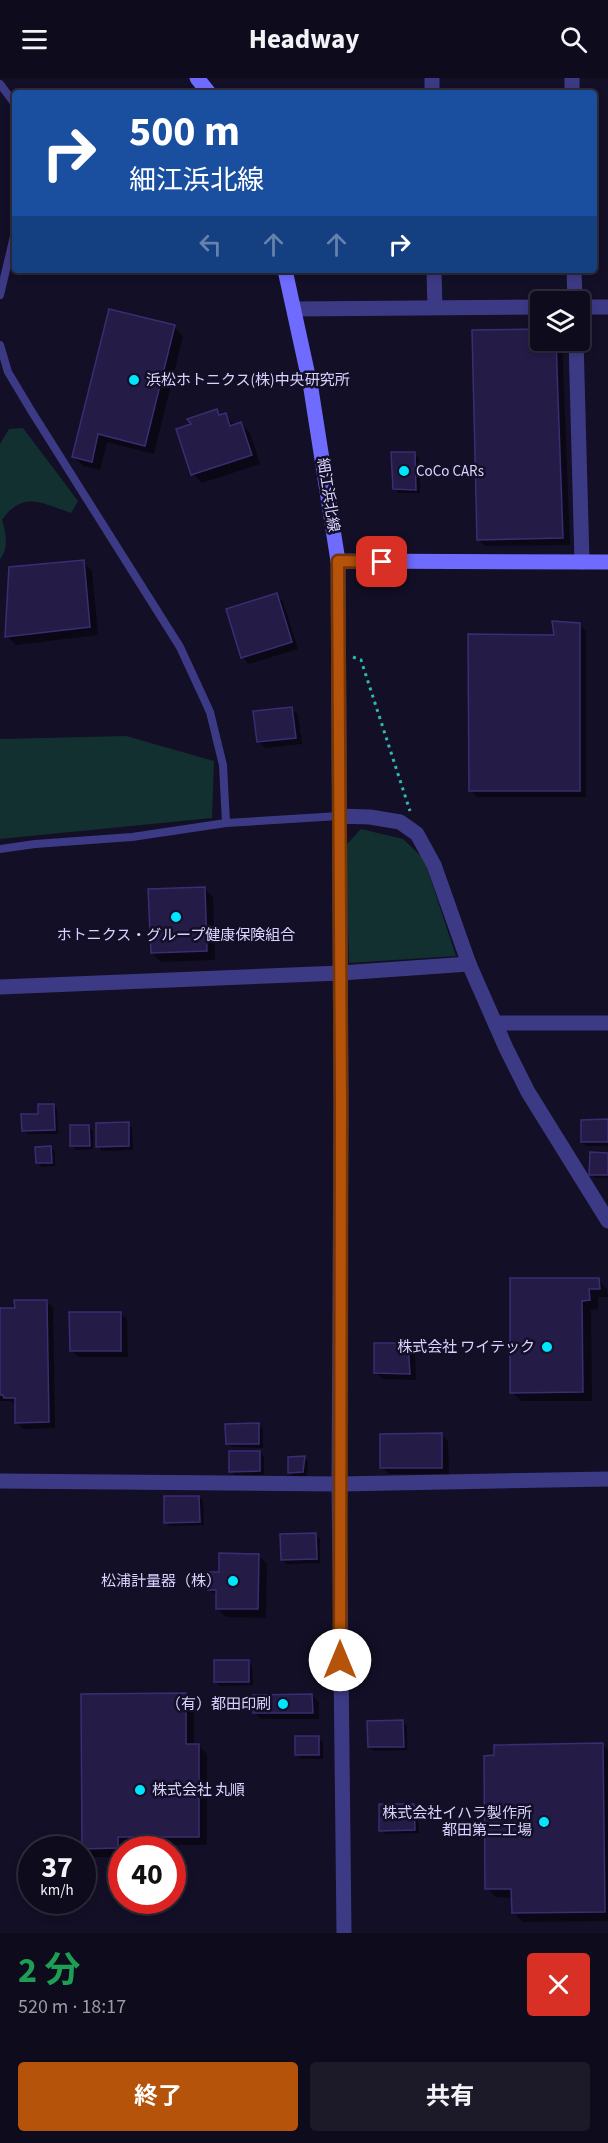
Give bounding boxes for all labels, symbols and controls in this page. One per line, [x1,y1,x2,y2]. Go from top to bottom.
text: Headway [249,20,359,59]
icon: menu [18,23,51,56]
icon: search [557,23,590,56]
text: 500 m [129,102,240,162]
icon: right [30,114,108,192]
text: 細江浜北線 [129,161,264,200]
icon: left [194,228,227,261]
icon: ahead [257,228,290,261]
icon: ahead [320,228,353,261]
icon: right [383,228,416,261]
map controls [530,291,590,351]
button: layers [530,291,590,351]
place label: 浜松ホトニクス(株)中央研究所 [146,370,350,391]
marker: 浜松ホトニクス(株)中央研究所 [127,373,141,387]
street label: 細江浜北線 [312,456,344,534]
place label: CoCo CARs [416,461,484,482]
marker: CoCo CARs [397,464,411,478]
pin [356,536,407,587]
icon: arrive [365,545,398,578]
marker: ホトニクス・グループ健康保険組合 [169,910,183,924]
place label: ホトニクス・グループ健康保険組合 [57,925,295,946]
place label: 株式会社 ワイテック [397,1337,535,1358]
marker: 株式会社 ワイテック [540,1340,554,1354]
place label: 松浦計量器（株） [101,1571,221,1592]
marker: 松浦計量器（株） [226,1574,240,1588]
position arrow [308,1628,372,1692]
place label: （有）都田印刷 [166,1694,271,1715]
marker: （有）都田印刷 [276,1697,290,1711]
place label: 株式会社 丸順 [152,1780,245,1801]
marker: 株式会社 丸順 [133,1783,147,1797]
place label: 株式会社イハラ製作所 都田第二工場 [382,1803,532,1841]
marker: 株式会社イハラ製作所 都田第二工場 [537,1815,551,1829]
speed limit sign: 40 [108,1836,186,1914]
text: 37 [41,1846,73,1889]
text: km/h [40,1880,74,1901]
text: 2 分 [18,1945,80,1996]
button: close [527,1953,590,2016]
text: 520 m · 18:17 [18,1993,126,2021]
button: 終了 [18,2062,298,2131]
button: 共有 [310,2062,590,2131]

